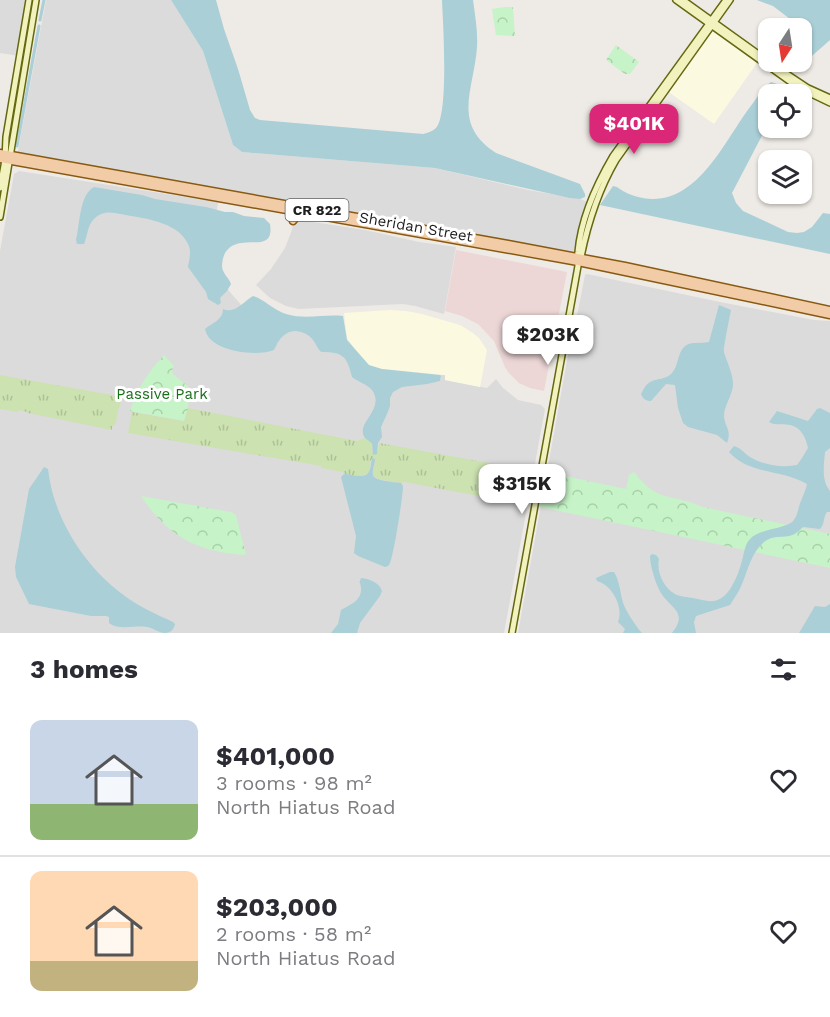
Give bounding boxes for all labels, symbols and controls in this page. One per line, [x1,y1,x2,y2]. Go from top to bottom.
north arrow [758,18,812,72]
map controls [758,18,812,204]
button: locate [758,84,812,138]
pin: $401K [592,104,676,155]
text: $401K [603,111,665,135]
button: layers [758,150,812,204]
road number: CR 822 [286,199,348,221]
street label: Sheridan Street [358,208,475,246]
pin: $203K [506,315,590,366]
text: $203K [516,322,580,346]
park label: Passive Park [116,385,208,403]
pin: $315K [480,464,564,515]
text: $315K [493,471,551,495]
icon: filters [767,653,800,686]
text: 3 homes [30,654,138,684]
text: $401,000 [216,741,335,771]
icon: home [78,744,150,816]
icon: heart [767,764,800,797]
text: 3 rooms · 98 m² [216,771,372,795]
text: North Hiatus Road [216,795,395,819]
text: $203,000 [216,892,338,922]
icon: home [78,895,150,967]
icon: heart [767,915,800,948]
text: 2 rooms · 58 m² [216,922,371,946]
text: North Hiatus Road [216,946,395,970]

